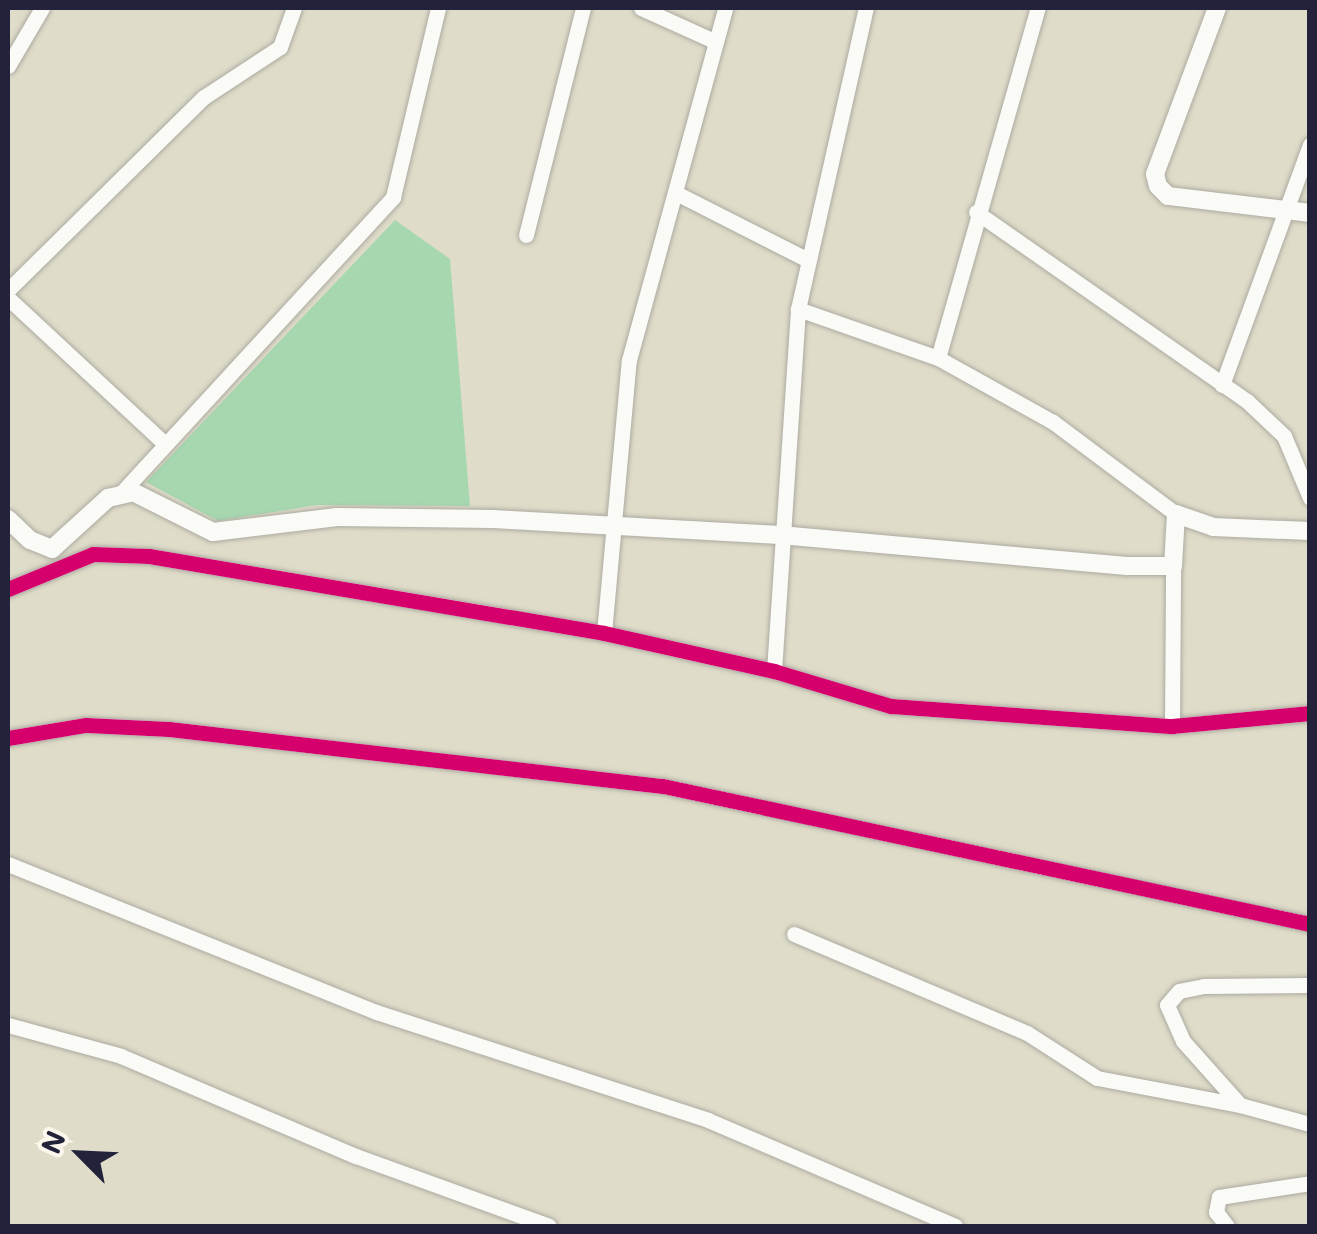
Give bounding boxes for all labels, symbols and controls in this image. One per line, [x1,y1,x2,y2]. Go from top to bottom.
north arrow [30,1104,130,1204]
text: N [32,1125,73,1159]

